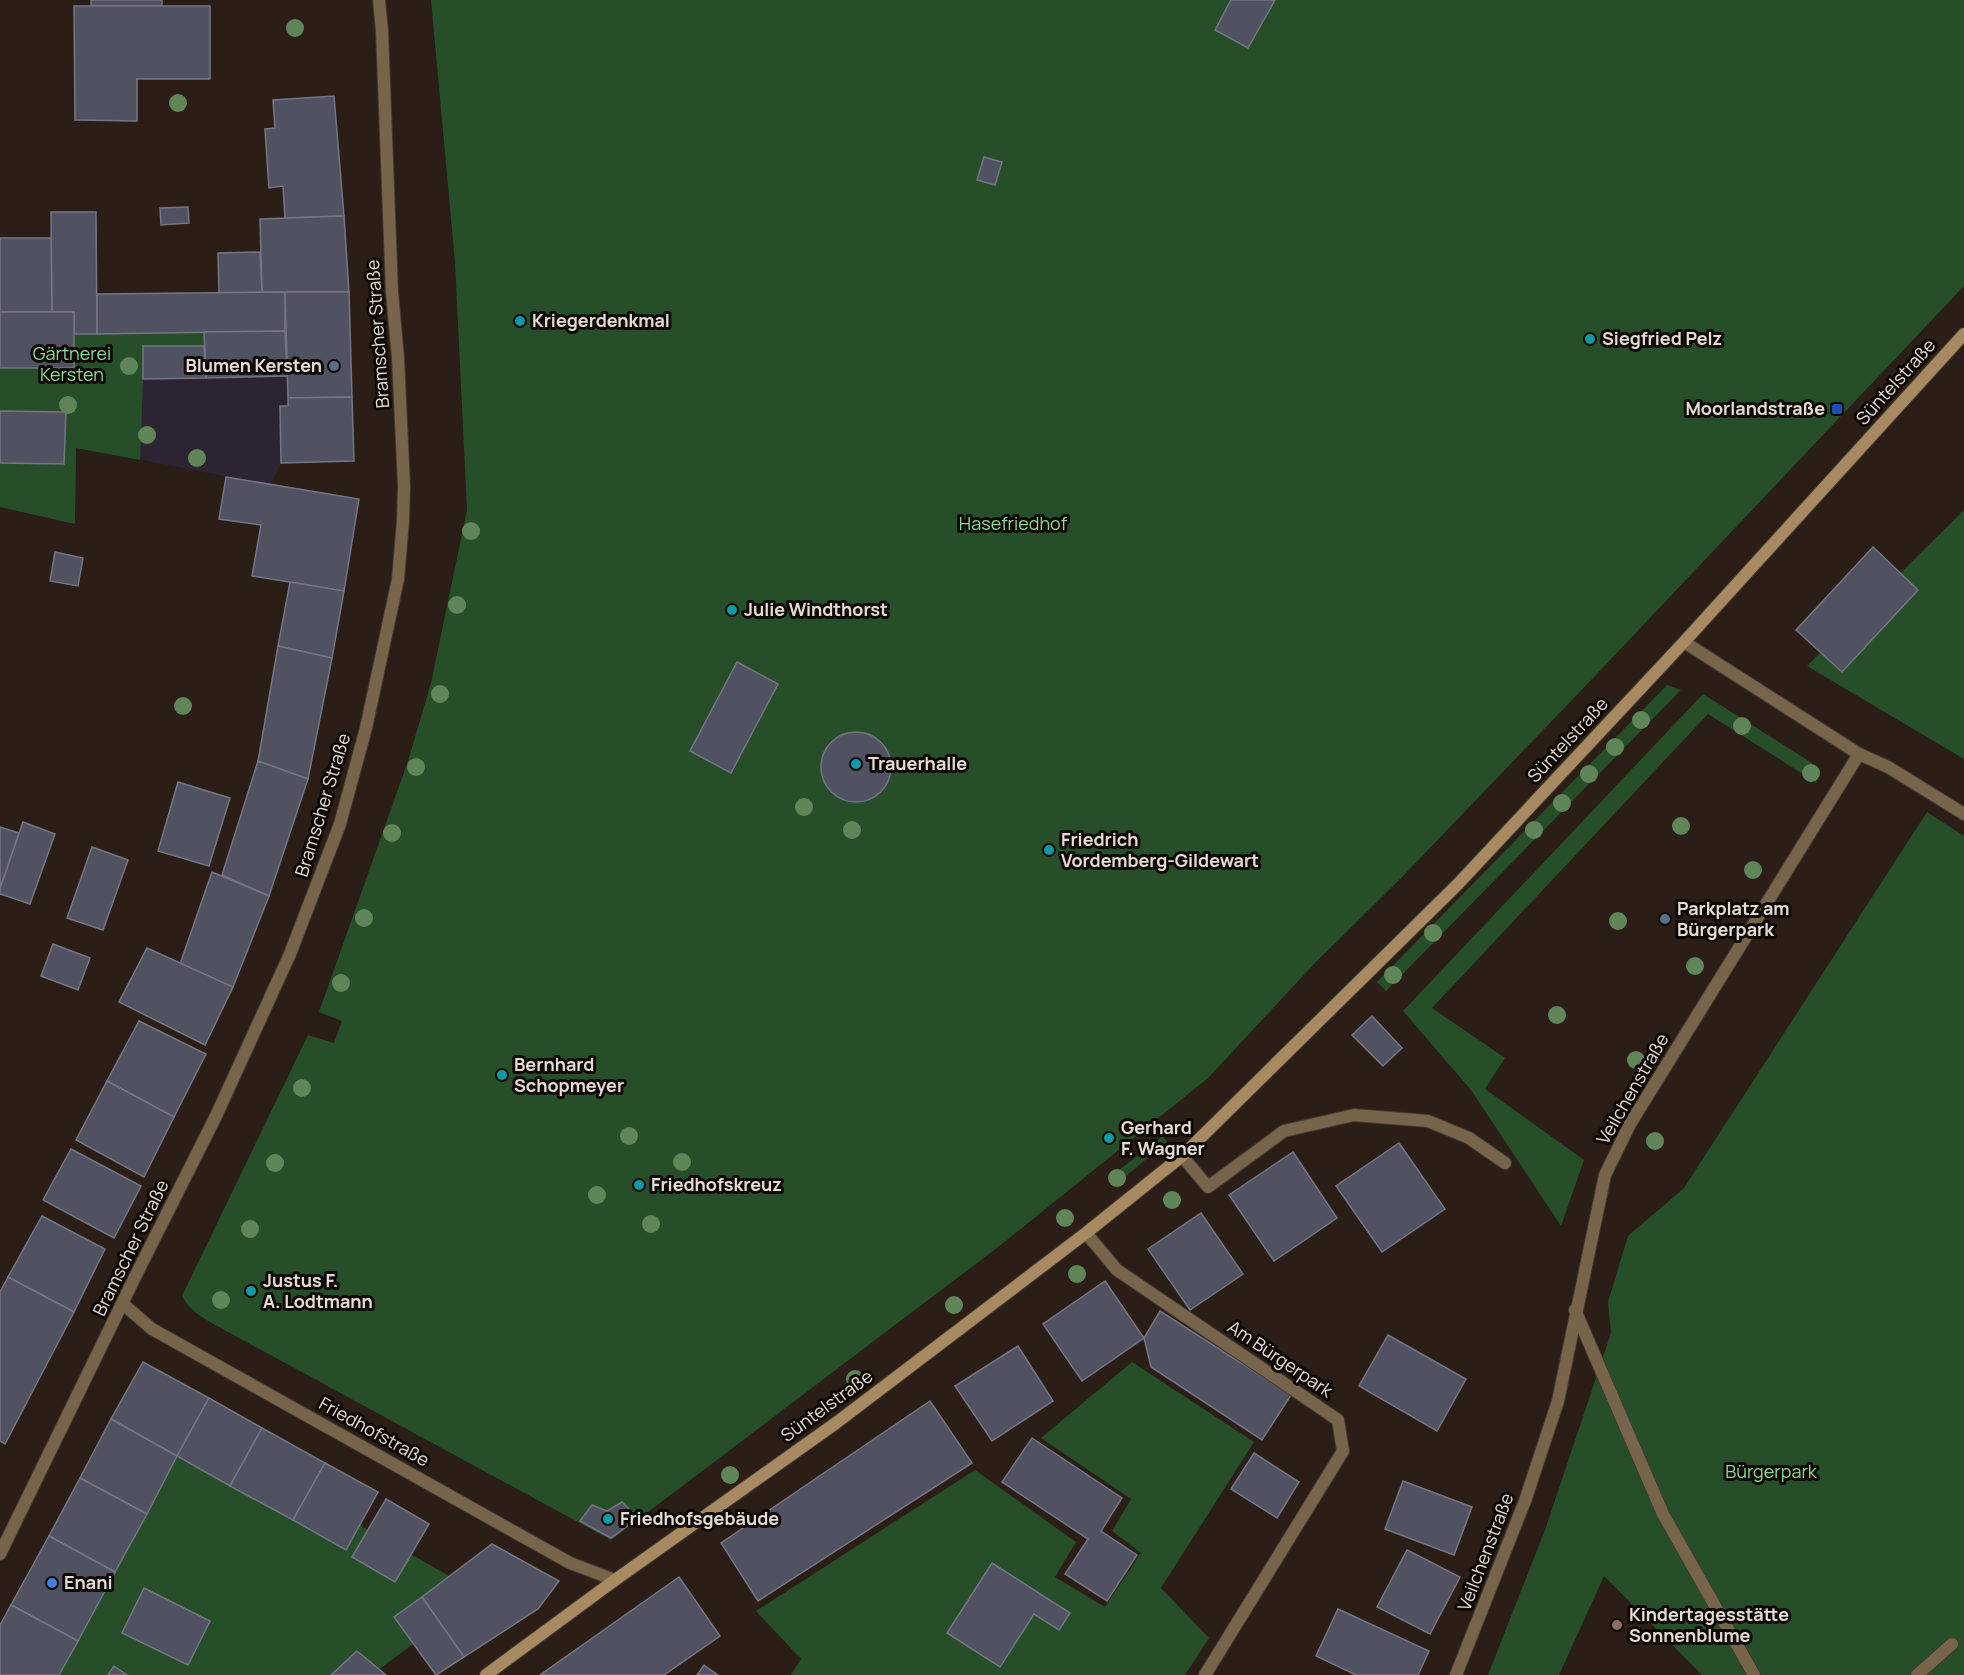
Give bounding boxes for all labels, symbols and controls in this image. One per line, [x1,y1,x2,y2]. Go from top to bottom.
street label: Bramscher Straße [360,259,394,409]
place label: Kriegerdenkmal [532,308,670,332]
marker: Kriegerdenkmal [513,314,527,328]
place label: Siegfried Pelz [1602,326,1722,350]
marker: Siegfried Pelz [1583,332,1597,346]
street label: Süntelstraße [1850,333,1940,430]
park label: Gärtnerei Kersten [33,341,111,386]
place label: Blumen Kersten [185,353,322,377]
marker: Blumen Kersten [327,359,341,373]
place label: Moorlandstraße [1685,396,1825,420]
marker: Moorlandstraße [1830,402,1844,416]
park label: Hasefriedhof [959,511,1068,535]
place label: Julie Windthorst [744,597,888,621]
marker: Julie Windthorst [725,603,739,617]
street label: Süntelstraße [1522,692,1613,787]
street label: Bramscher Straße [289,730,355,879]
place label: Trauerhalle [868,751,967,775]
marker: Trauerhalle [849,757,863,771]
place label: Friedrich Vordemberg-Gildewart [1061,827,1259,872]
marker: Friedrich Vordemberg-Gildewart [1042,843,1056,857]
place label: Parkplatz am Bürgerpark [1677,896,1790,941]
marker: Parkplatz am Bürgerpark [1658,912,1672,926]
street label: Veilchenstraße [1591,1029,1674,1148]
place label: Bernhard Schopmeyer [514,1052,624,1097]
marker: Bernhard Schopmeyer [495,1068,509,1082]
place label: Gerhard F. Wagner [1121,1115,1205,1160]
marker: Gerhard F. Wagner [1102,1131,1116,1145]
place label: Friedhofskreuz [651,1172,782,1196]
street label: Bramscher Straße [87,1175,174,1320]
marker: Friedhofskreuz [632,1178,646,1192]
place label: Justus F. A. Lodtmann [263,1268,373,1313]
marker: Justus F. A. Lodtmann [244,1284,258,1298]
street label: Am Bürgerpark [1223,1314,1339,1403]
street label: Süntelstraße [776,1364,877,1447]
street label: Friedhofstraße [315,1391,434,1471]
park label: Bürgerpark [1725,1459,1818,1483]
street label: Veilchenstraße [1452,1489,1519,1614]
place label: Friedhofsgebäude [620,1506,779,1530]
marker: Friedhofsgebäude [601,1512,615,1526]
place label: Enani [64,1570,112,1594]
marker: Enani [45,1576,59,1590]
place label: Kindertagesstätte Sonnenblume [1629,1602,1789,1647]
marker: Kindertagesstätte Sonnenblume [1610,1618,1624,1632]

